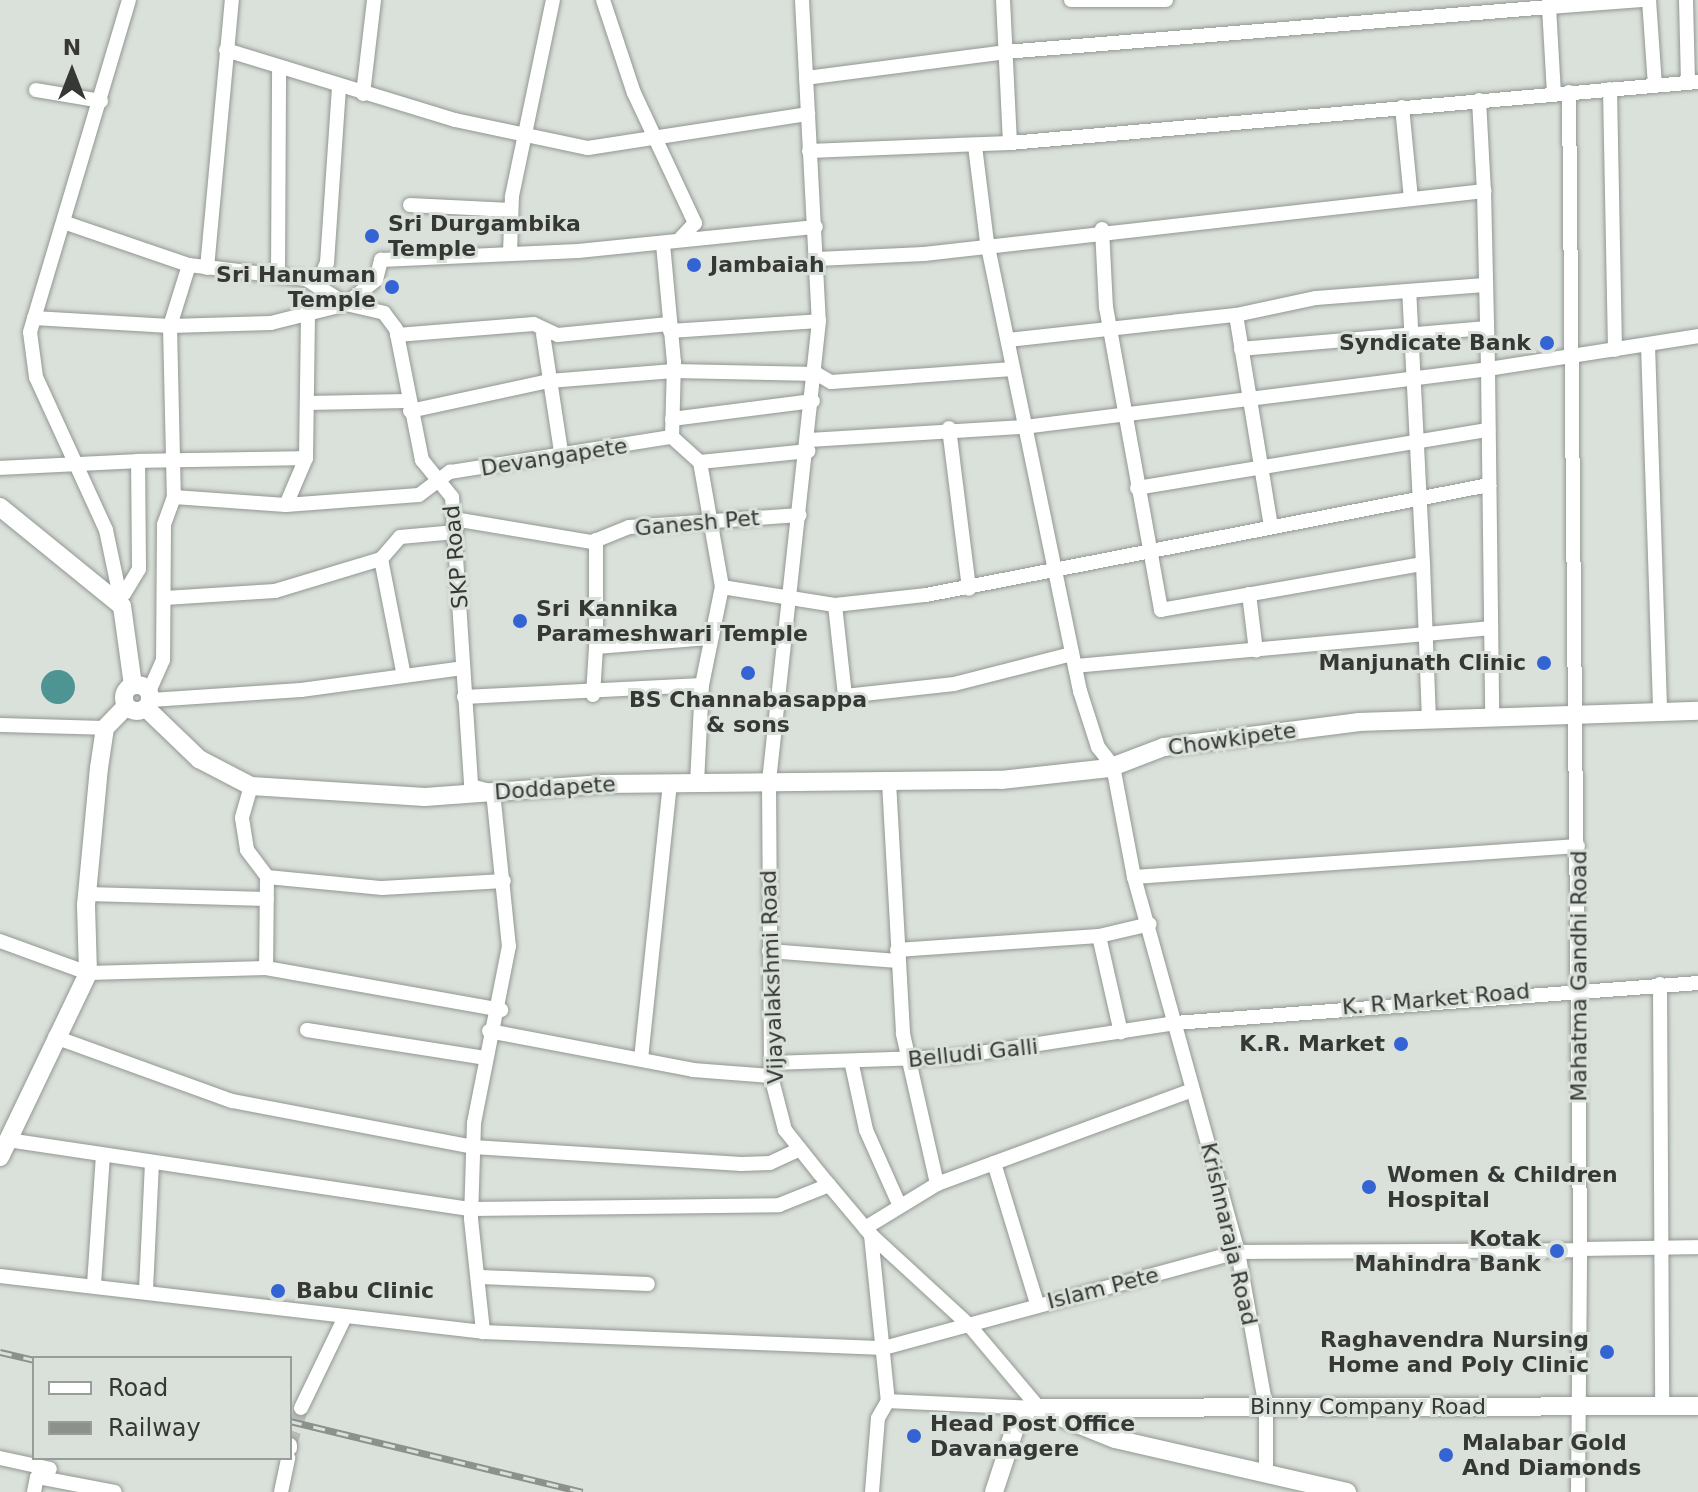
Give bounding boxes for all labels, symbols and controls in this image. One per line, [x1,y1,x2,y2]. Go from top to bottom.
north arrow [32,32,112,112]
text: N [63,35,81,60]
place label: Sri Durgambika Temple [388,210,581,262]
marker: Sri Durgambika Temple [363,227,381,245]
place label: Jambaiah [710,252,825,278]
marker: Jambaiah [685,256,703,274]
place label: Sri Hanuman Temple [216,261,376,312]
marker: Sri Hanuman Temple [383,278,401,296]
place label: Syndicate Bank [1339,330,1531,356]
marker: Syndicate Bank [1538,334,1556,352]
street label: Devangapete [479,432,629,482]
street label: SKP Road [438,504,474,610]
street label: Ganesh Pet [634,504,760,542]
place label: Sri Kannika Parameshwari Temple [536,595,808,646]
marker: Sri Kannika Parameshwari Temple [511,612,529,630]
place label: Manjunath Clinic [1319,650,1526,676]
marker: Manjunath Clinic [1533,652,1555,674]
marker: BS Channabasappa & sons [739,664,757,682]
place label: BS Channabasappa & sons [629,686,867,738]
street label: Chowkipete [1166,717,1298,761]
street label: Doddapete [493,771,617,805]
street label: Mahatma Gandhi Road [1566,850,1592,1102]
street label: Vijayalakshmi Road [755,869,789,1085]
street label: K. R Market Road [1341,978,1531,1020]
place label: K.R. Market [1239,1031,1385,1057]
street label: Belludi Galli [907,1033,1039,1073]
marker: K.R. Market [1392,1035,1410,1053]
street label: Krishnaraja Road [1195,1140,1263,1328]
place label: Women & Children Hospital [1387,1161,1618,1212]
marker: Women & Children Hospital [1358,1176,1380,1198]
place label: Kotak Mahindra Bank [1354,1225,1541,1276]
marker: Kotak Mahindra Bank [1548,1242,1566,1260]
street label: Islam Pete [1044,1261,1162,1315]
place label: Babu Clinic [296,1278,434,1304]
marker: Babu Clinic [267,1280,289,1302]
place label: Raghavendra Nursing Home and Poly Clinic [1320,1326,1589,1378]
marker: Raghavendra Nursing Home and Poly Clinic [1596,1341,1618,1363]
legend [32,1356,292,1460]
text: Road [108,1374,168,1402]
street label: Binny Company Road [1250,1394,1486,1420]
place label: Head Post Office Davanagere [930,1410,1135,1462]
text: Railway [108,1414,201,1442]
marker: Head Post Office Davanagere [905,1427,923,1445]
place label: Malabar Gold And Diamonds [1462,1429,1641,1480]
marker: Malabar Gold And Diamonds [1437,1446,1455,1464]

